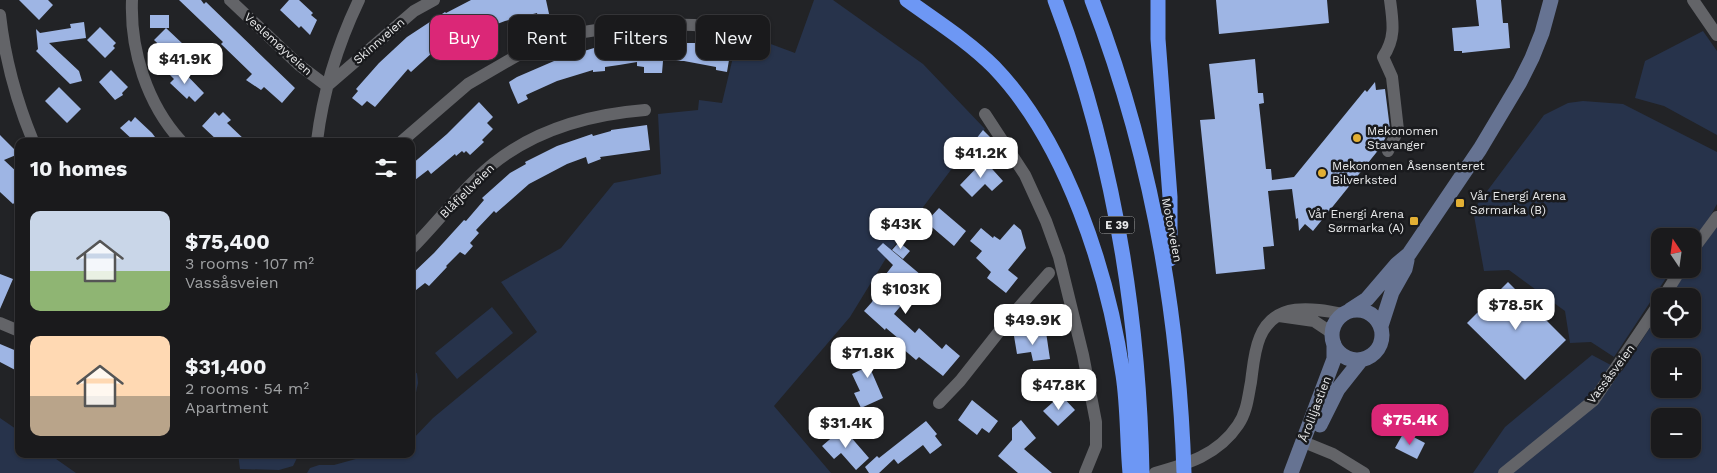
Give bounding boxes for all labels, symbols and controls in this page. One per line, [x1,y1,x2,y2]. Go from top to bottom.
street label: Veslemøyveien [241,10,315,78]
street label: Skinnveien [351,15,407,67]
chip: Buy [430,15,498,60]
chip: Rent [508,15,585,60]
chip: Filters [595,15,686,60]
chip: New [696,15,770,60]
pin: $41.9K [144,42,226,85]
text: $41.9K [159,49,211,68]
place label: Mekonomen Stavanger [1367,124,1438,152]
marker: Mekonomen Stavanger [1351,132,1363,144]
pin: $41.2K [940,136,1022,179]
text: $41.2K [955,143,1007,162]
icon: filters [372,154,400,182]
text: 10 homes [30,156,127,181]
place label: Mekonomen Åsensenteret Bilverksted [1332,159,1484,187]
street label: Blåfjellveien [437,161,497,221]
marker: Mekonomen Åsensenteret Bilverksted [1316,167,1328,179]
place label: Vår Energi Arena Sørmarka (B) [1470,189,1566,217]
street label: Motorveien [1159,197,1185,263]
marker: Vår Energi Arena Sørmarka (B) [1454,197,1466,209]
place label: Vår Energi Arena Sørmarka (A) [1308,207,1404,235]
pin: $43K [871,208,931,250]
text: $43K [880,214,922,233]
marker: Vår Energi Arena Sørmarka (A) [1408,215,1420,227]
road number: E 39 [1100,216,1134,234]
north arrow [1651,228,1701,278]
map controls [1651,228,1701,458]
text: $75,400 [185,229,270,254]
icon: home [70,231,130,291]
text: 3 rooms · 107 m² [185,254,314,273]
pin: $103K [871,272,941,315]
text: Vassåsveien [185,273,279,292]
text: $103K [882,279,930,298]
pin: $78.5K [1475,288,1557,331]
button: locate [1651,288,1701,338]
text: $78.5K [1489,295,1543,314]
pin: $49.9K [992,304,1074,346]
text: $49.9K [1005,310,1061,329]
pin: $71.8K [827,336,909,379]
street label: Vassåsveien [1584,342,1638,406]
text: $71.8K [842,343,894,362]
button: + [1651,348,1701,398]
text: $31,400 [185,354,267,379]
icon: home [70,356,130,416]
pin: $47.8K [1018,368,1100,411]
street label: Åroliljastien [1296,374,1334,444]
text: $47.8K [1032,375,1086,394]
text: 2 rooms · 54 m² [185,379,309,398]
text: Apartment [185,398,268,417]
pin: $75.4K [1369,404,1451,446]
pin: $31.4K [805,406,887,449]
button: − [1651,408,1701,458]
text: $75.4K [1382,410,1438,429]
text: $31.4K [820,413,872,432]

